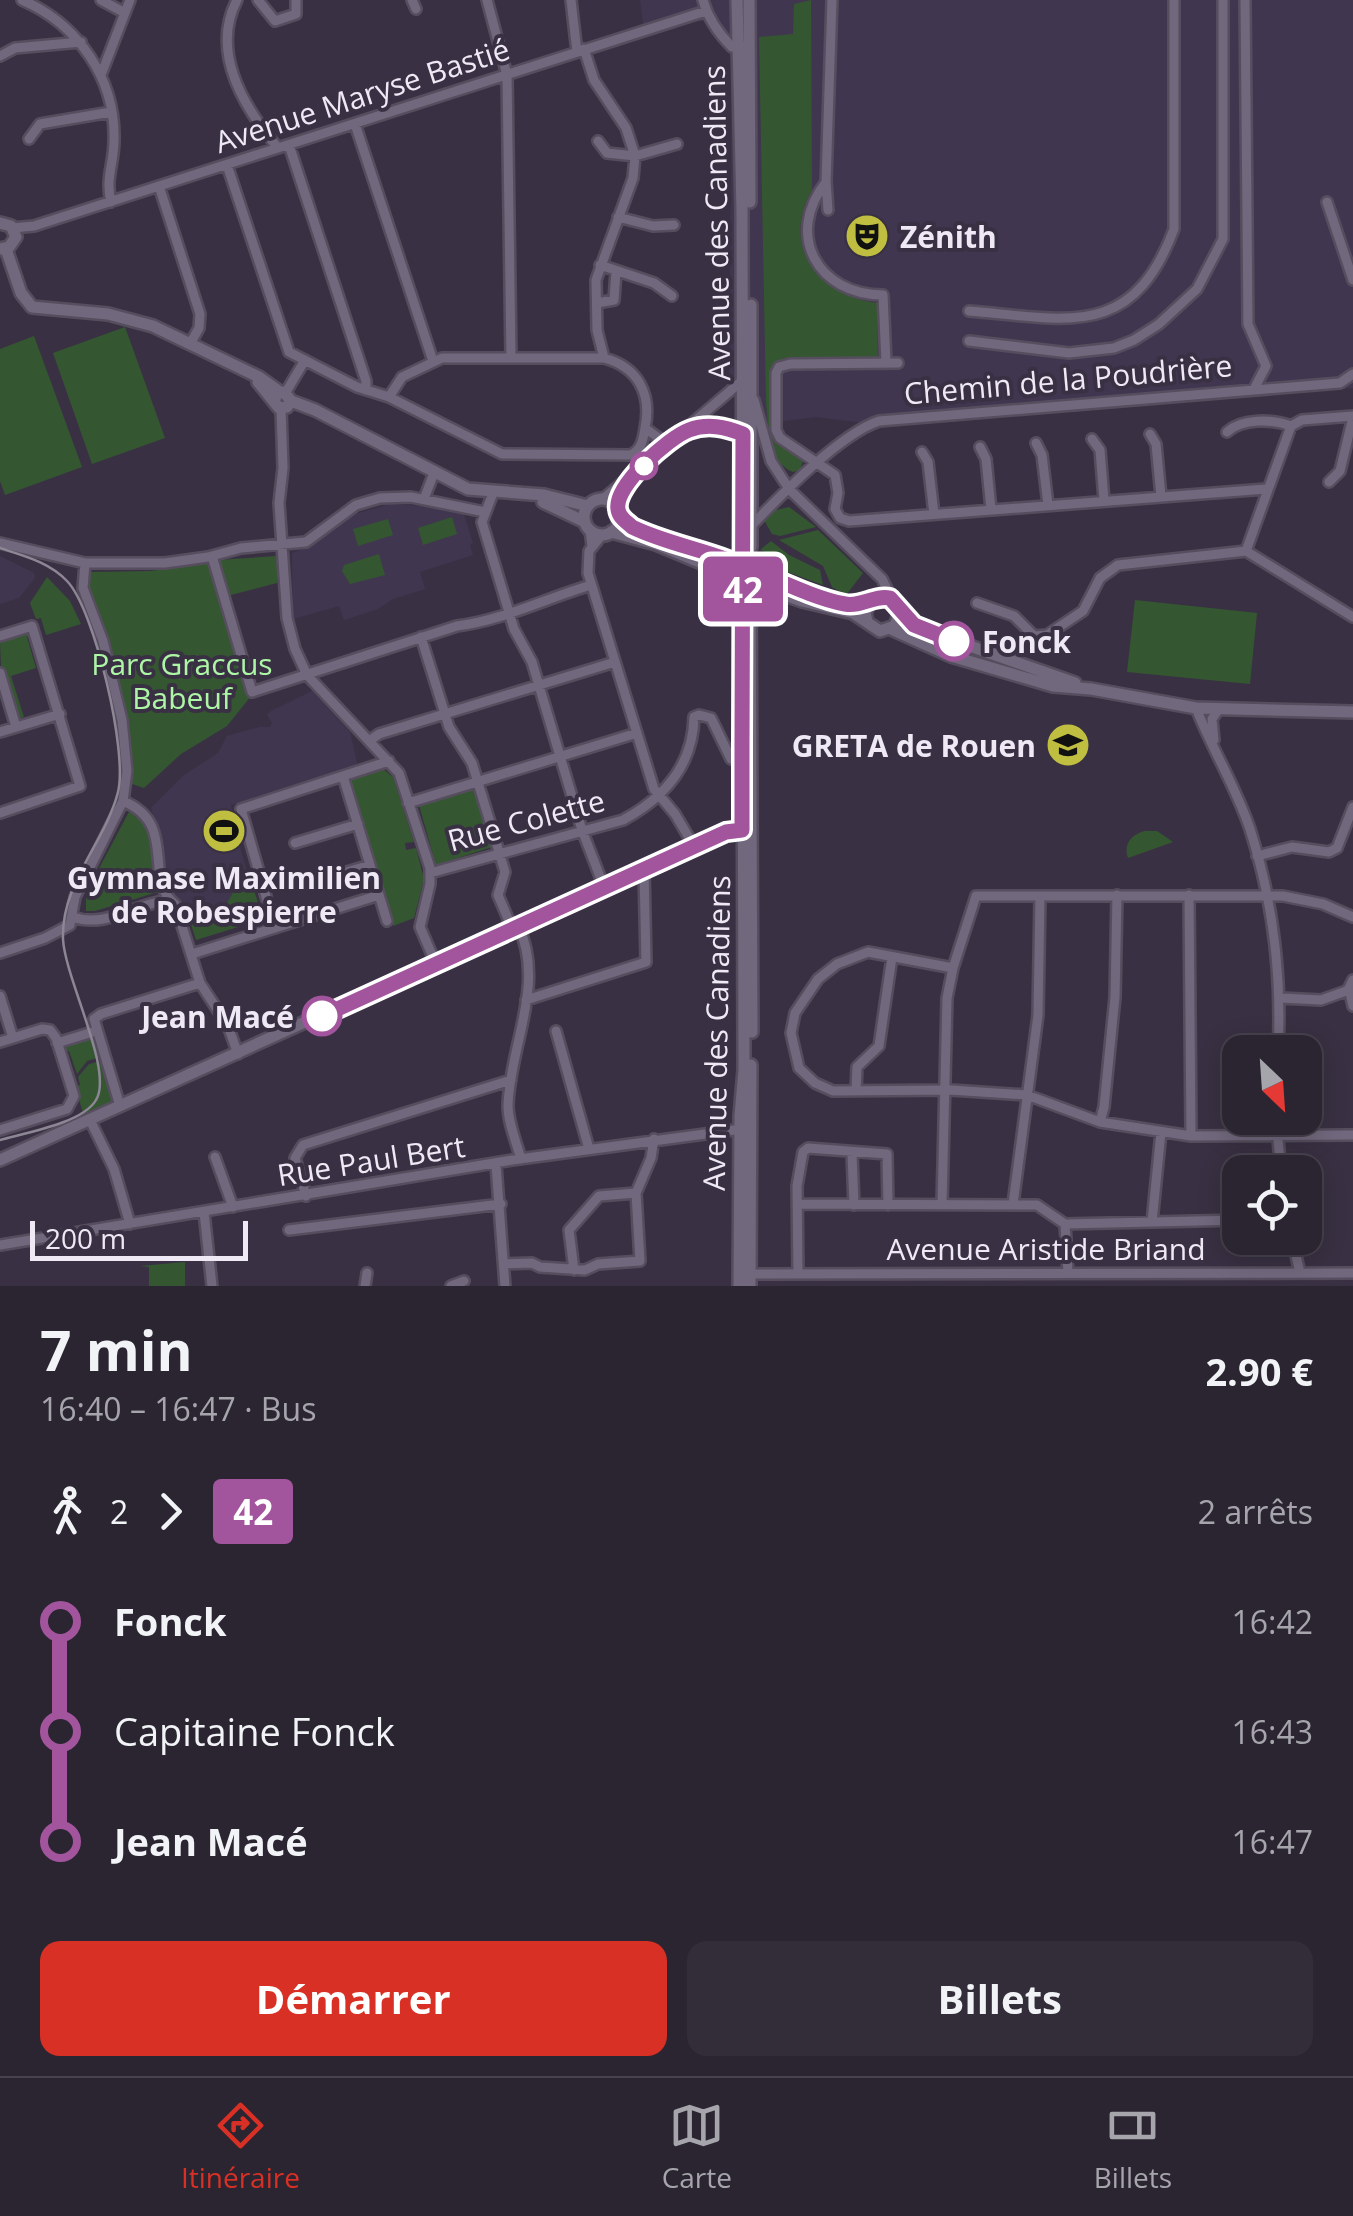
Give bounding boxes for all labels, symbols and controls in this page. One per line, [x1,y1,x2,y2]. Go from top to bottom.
street label: Avenue Maryse Bastié [209,28,515,162]
street label: Avenue des Canadiens [693,65,739,381]
theatre icon: Zénith [844,213,890,259]
place label: Zénith [900,216,997,257]
street label: Chemin de la Poudrière [902,344,1234,414]
unlabelled marker [631,453,657,479]
line badge: 42 [698,556,788,622]
text: 42 [723,566,763,613]
place label: Fonck [982,621,1071,662]
marker: Fonck [935,622,973,660]
park label: Parc Graccus Babeuf [91,643,273,718]
school or university icon: GRETA de Rouen [1045,722,1091,768]
place label: GRETA de Rouen [792,725,1036,766]
street label: Rue Colette [443,779,609,861]
sports icon: Gymnase Maximilien de Robespierre [201,808,247,854]
place label: Gymnase Maximilien de Robespierre [67,857,381,932]
street label: Avenue des Canadiens [693,875,739,1191]
place label: Jean Macé [138,996,294,1037]
marker: Jean Macé [303,997,341,1035]
north arrow [1222,1035,1322,1135]
map controls [1222,1035,1322,1255]
street label: Rue Paul Bert [274,1125,468,1195]
button: locate [1222,1155,1322,1255]
scale bar [30,1216,248,1260]
text: 200 m [45,1219,126,1257]
street label: Avenue Aristide Briand [886,1228,1206,1269]
text: 7 min [40,1312,193,1387]
text: 2.90 € [1205,1345,1313,1397]
text: 16:40 – 16:47 · Bus [40,1387,316,1430]
icon: walk [40,1484,95,1539]
icon: forward [143,1484,198,1539]
text: 42 [233,1488,273,1535]
text: 2 [110,1490,128,1533]
text: 2 arrêts [1198,1490,1313,1533]
text: Fonck [114,1595,226,1647]
text: 16:42 [1231,1600,1313,1643]
text: Capitaine Fonck [114,1705,395,1757]
text: 16:43 [1231,1710,1313,1753]
text: Jean Macé [114,1815,308,1867]
text: 16:47 [1231,1820,1313,1863]
button: Démarrer [40,1941,667,2056]
button: Billets [687,1941,1313,2056]
tab: Itinéraire [181,2098,300,2196]
tab: Carte [662,2098,732,2196]
tab: Billets [1094,2098,1172,2196]

